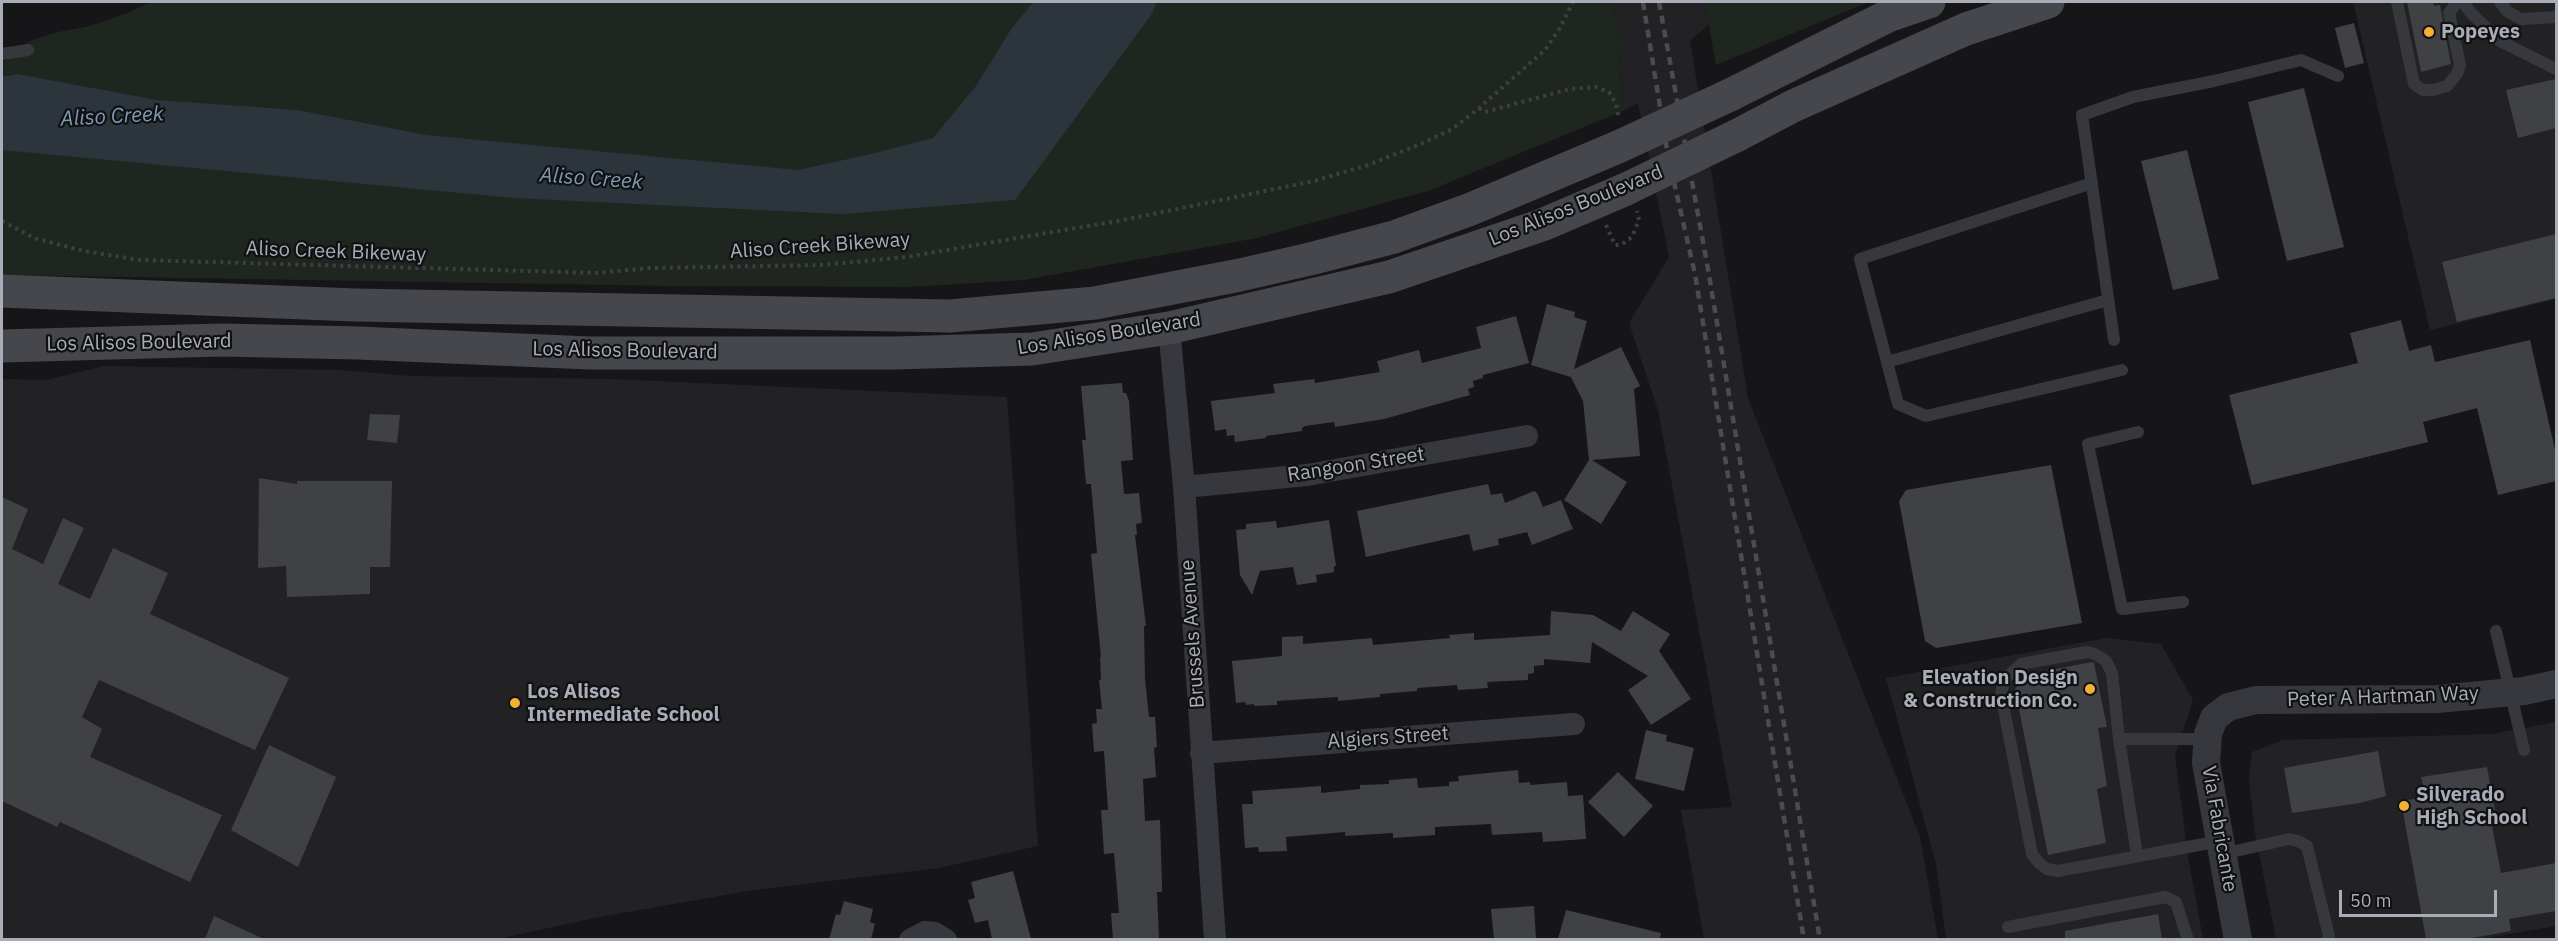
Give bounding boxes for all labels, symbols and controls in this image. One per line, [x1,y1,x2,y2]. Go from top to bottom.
place label: Popeyes [2441,20,2520,44]
marker: Popeyes [2422,25,2436,39]
water label: Aliso Creek [60,102,164,132]
street label: Los Alisos Boulevard [1486,160,1666,252]
water label: Aliso Creek [539,163,643,195]
street label: Aliso Creek Bikeway [729,228,911,264]
street label: Aliso Creek Bikeway [245,237,427,267]
street label: Los Alisos Boulevard [1016,308,1202,360]
street label: Los Alisos Boulevard [46,329,232,357]
street label: Los Alisos Boulevard [532,337,718,365]
street label: Rangoon Street [1286,442,1426,488]
street label: Brussels Avenue [1176,559,1210,709]
place label: Elevation Design & Construction Co. [1903,666,2078,713]
place label: Los Alisos Intermediate School [527,680,720,727]
marker: Elevation Design & Construction Co. [2083,682,2097,696]
street label: Peter A Hartman Way [2287,682,2479,712]
marker: Los Alisos Intermediate School [508,696,522,710]
street label: Algiers Street [1327,722,1449,754]
street label: Via Fabricante [2196,764,2242,894]
place label: Silverado High School [2416,783,2527,830]
marker: Silverado High School [2397,799,2411,813]
scale bar [2342,878,2500,916]
text: 50 m [2350,889,2392,912]

